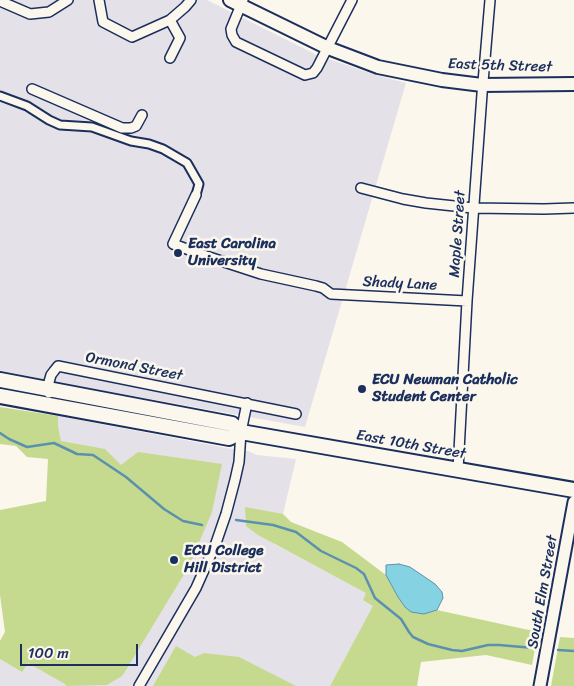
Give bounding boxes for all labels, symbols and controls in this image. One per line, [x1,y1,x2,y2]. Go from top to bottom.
street label: East 5th Street [448,55,552,77]
street label: Maple Street [446,190,470,278]
place label: East Carolina University [188,235,276,270]
marker: East Carolina University [172,247,184,259]
street label: Shady Lane [362,273,438,295]
street label: Ormond Street [84,349,184,385]
place label: ECU Newman Catholic Student Center [372,371,518,406]
marker: ECU Newman Catholic Student Center [356,383,368,395]
street label: East 10th Street [355,426,467,464]
street label: South Elm Street [524,534,562,650]
place label: ECU College Hill District [184,542,263,577]
marker: ECU College Hill District [168,554,180,566]
scale bar [22,634,140,666]
text: 100 m [28,640,69,666]

